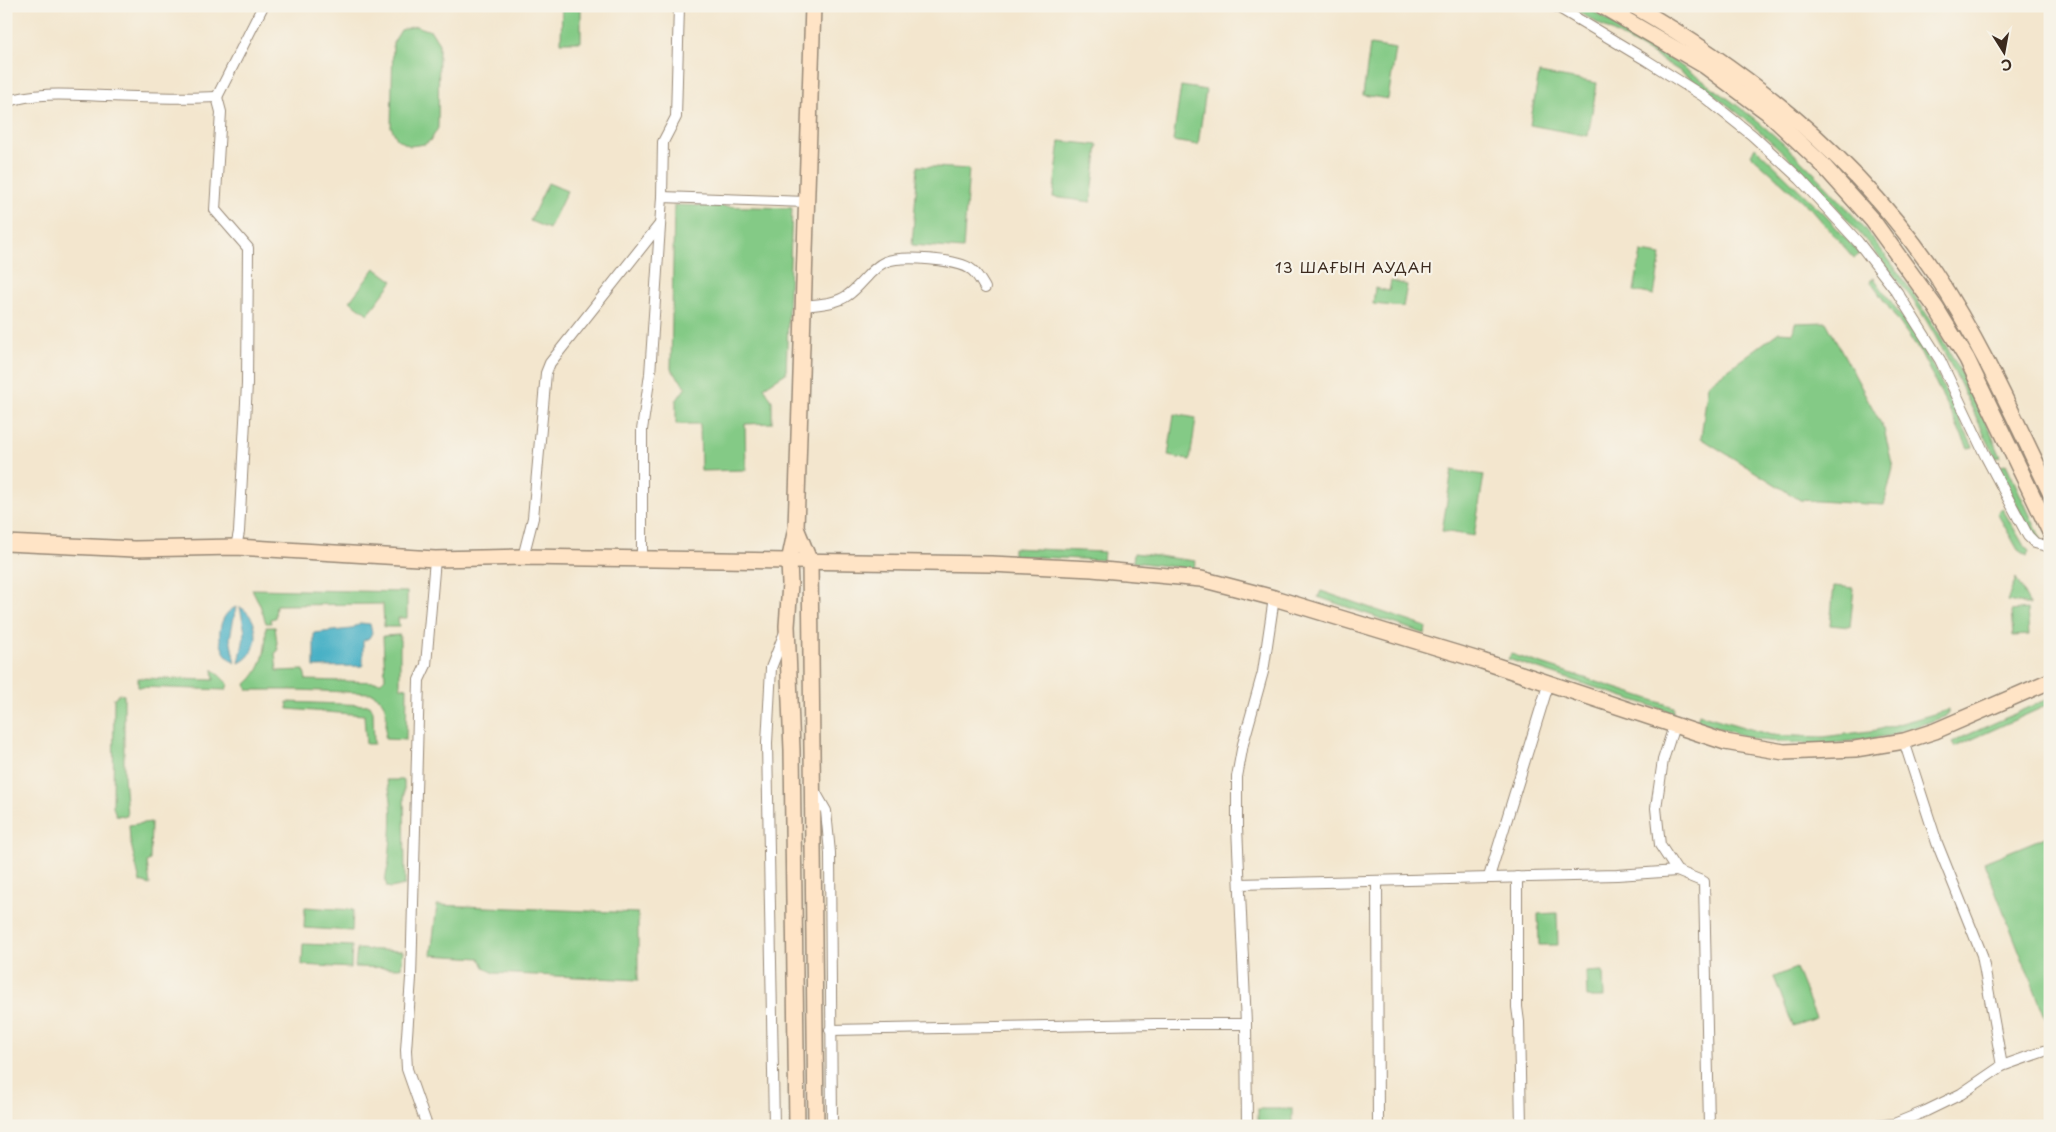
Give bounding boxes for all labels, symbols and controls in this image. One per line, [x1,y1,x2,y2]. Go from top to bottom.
north arrow [1978,28,2028,78]
text: С [1999,54,2014,77]
district label: 13 ШАҒЫН АУДАН [1275,255,1433,278]

